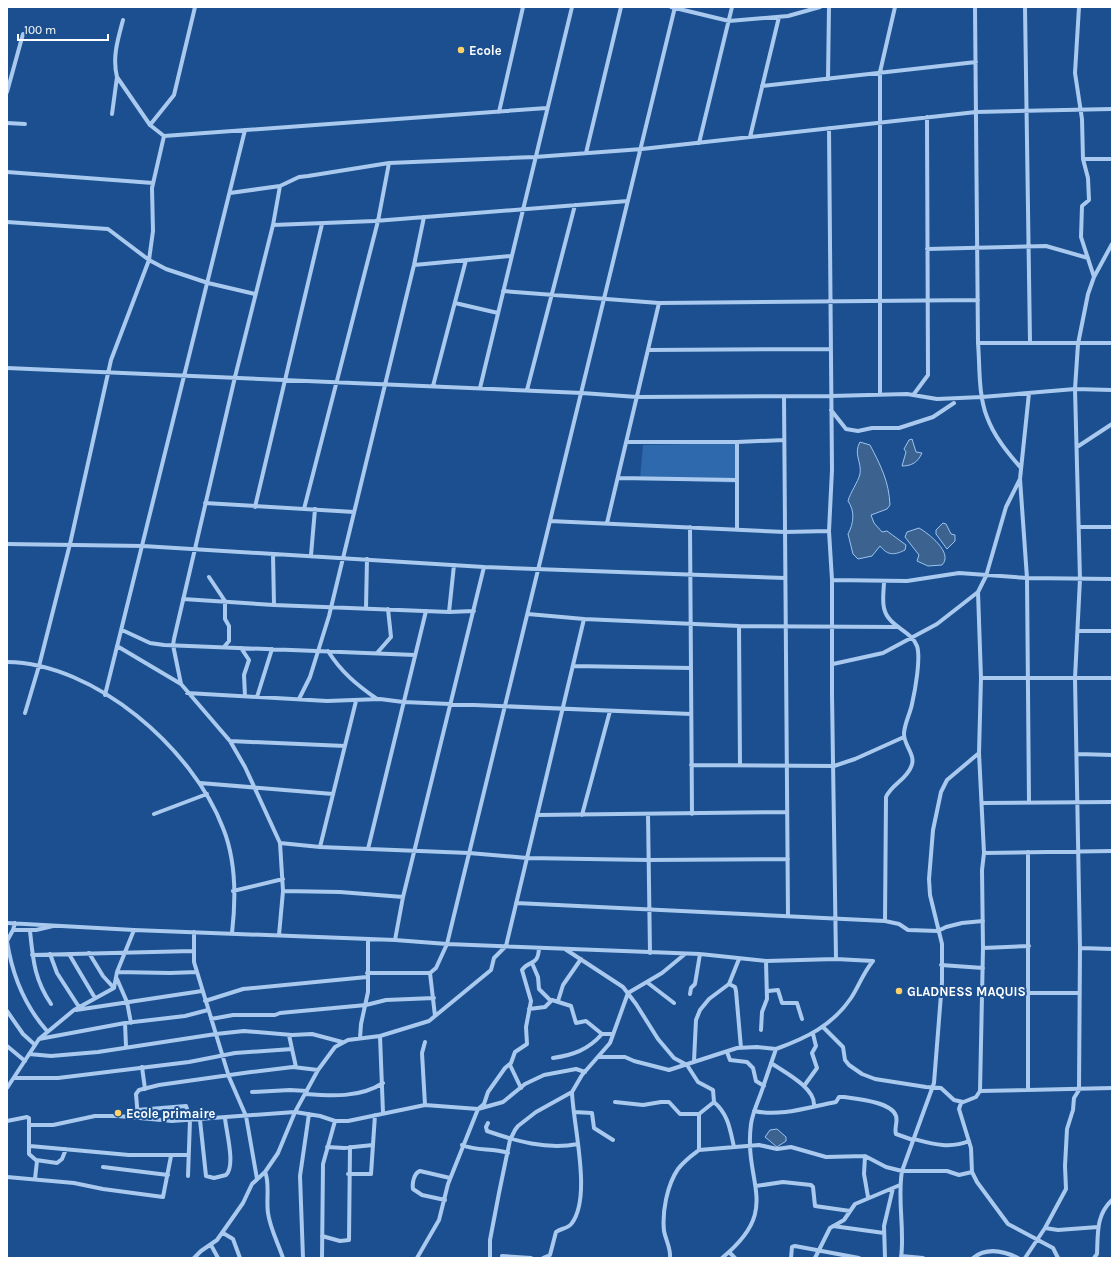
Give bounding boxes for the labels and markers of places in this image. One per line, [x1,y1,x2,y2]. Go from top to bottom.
place label: Ecole [469,43,502,58]
marker: Ecole [456,45,466,55]
place label: GLADNESS MAQUIS [907,984,1026,999]
marker: GLADNESS MAQUIS [894,986,904,996]
place label: Ecole primaire [126,1106,216,1121]
marker: Ecole primaire [113,1108,123,1118]

